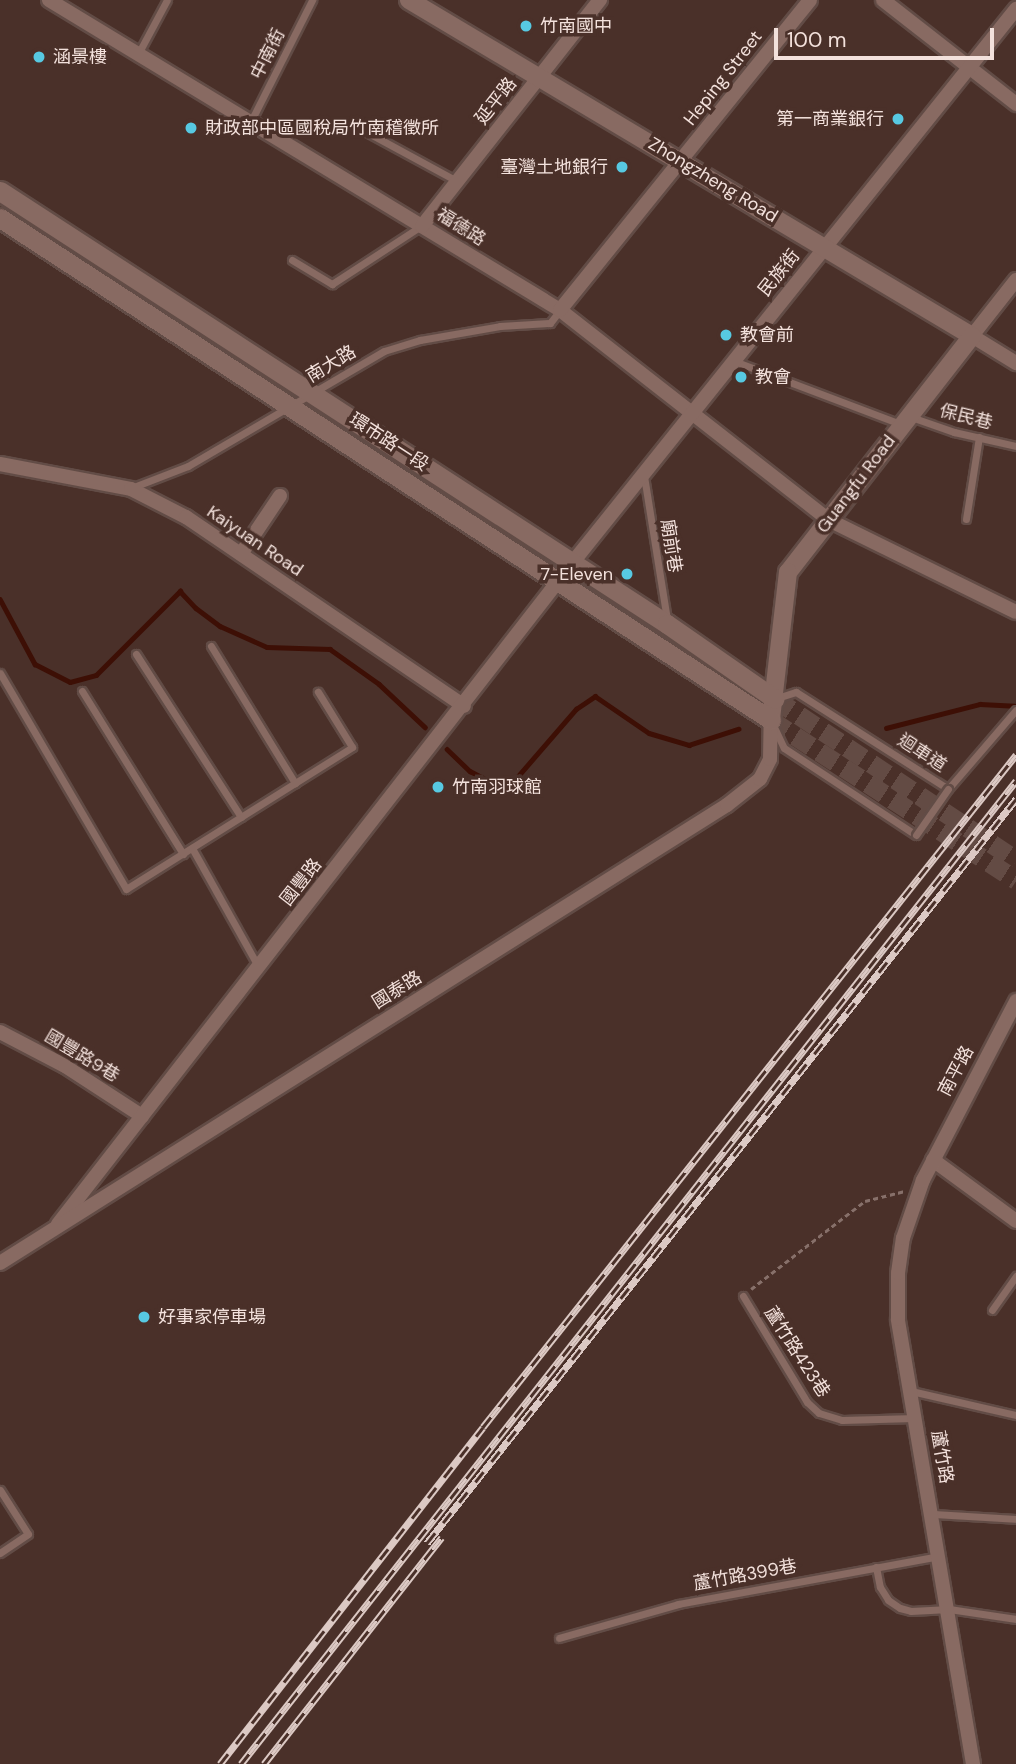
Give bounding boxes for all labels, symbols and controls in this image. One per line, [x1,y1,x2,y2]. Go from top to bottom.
scale bar [778,14,998,58]
place label: 竹南國中 [540,15,612,37]
marker: 竹南國中 [518,18,534,34]
street label: 中南街 [246,25,290,83]
street label: Heping Street [679,26,767,130]
text: 100 m [787,26,847,54]
place label: 涵景樓 [53,46,107,68]
marker: 涵景樓 [31,49,47,65]
street label: 延平路 [471,73,521,129]
place label: 第一商業銀行 [776,108,884,130]
marker: 第一商業銀行 [890,111,906,127]
place label: 財政部中區國稅局竹南稽徵所 [205,117,439,139]
marker: 財政部中區國稅局竹南稽徵所 [183,120,199,136]
street label: Zhongzheng Road [644,133,782,227]
place label: 臺灣土地銀行 [500,156,608,178]
marker: 臺灣土地銀行 [614,159,630,175]
street label: 福德路 [432,204,490,250]
street label: 民族街 [754,245,804,301]
place label: 教會前 [740,324,794,346]
marker: 教會前 [718,327,734,343]
street label: 南大路 [302,341,360,387]
place label: 教會 [755,366,791,388]
marker: 教會 [733,369,749,385]
street label: 保民巷 [937,400,995,434]
street label: 環市路一段 [345,408,433,476]
street label: Guangfu Road [812,431,900,537]
street label: Kaiyuan Road [203,501,307,581]
street label: 廟前巷 [656,518,686,574]
place label: 7-Eleven [541,563,613,585]
marker: 7-Eleven [619,566,635,582]
street label: 迴車道 [893,729,951,777]
place label: 竹南羽球館 [452,776,542,798]
marker: 竹南羽球館 [430,779,446,795]
street label: 國豐路 [276,854,326,910]
street label: 國泰路 [368,967,426,1013]
street label: 國豐路9巷 [41,1025,123,1087]
street label: 南平路 [934,1042,978,1100]
street label: 蘆竹路423巷 [760,1303,834,1401]
place label: 好事家停車場 [158,1306,266,1328]
marker: 好事家停車場 [136,1309,152,1325]
street label: 蘆竹路 [927,1429,957,1485]
street label: 蘆竹路399巷 [692,1555,798,1595]

